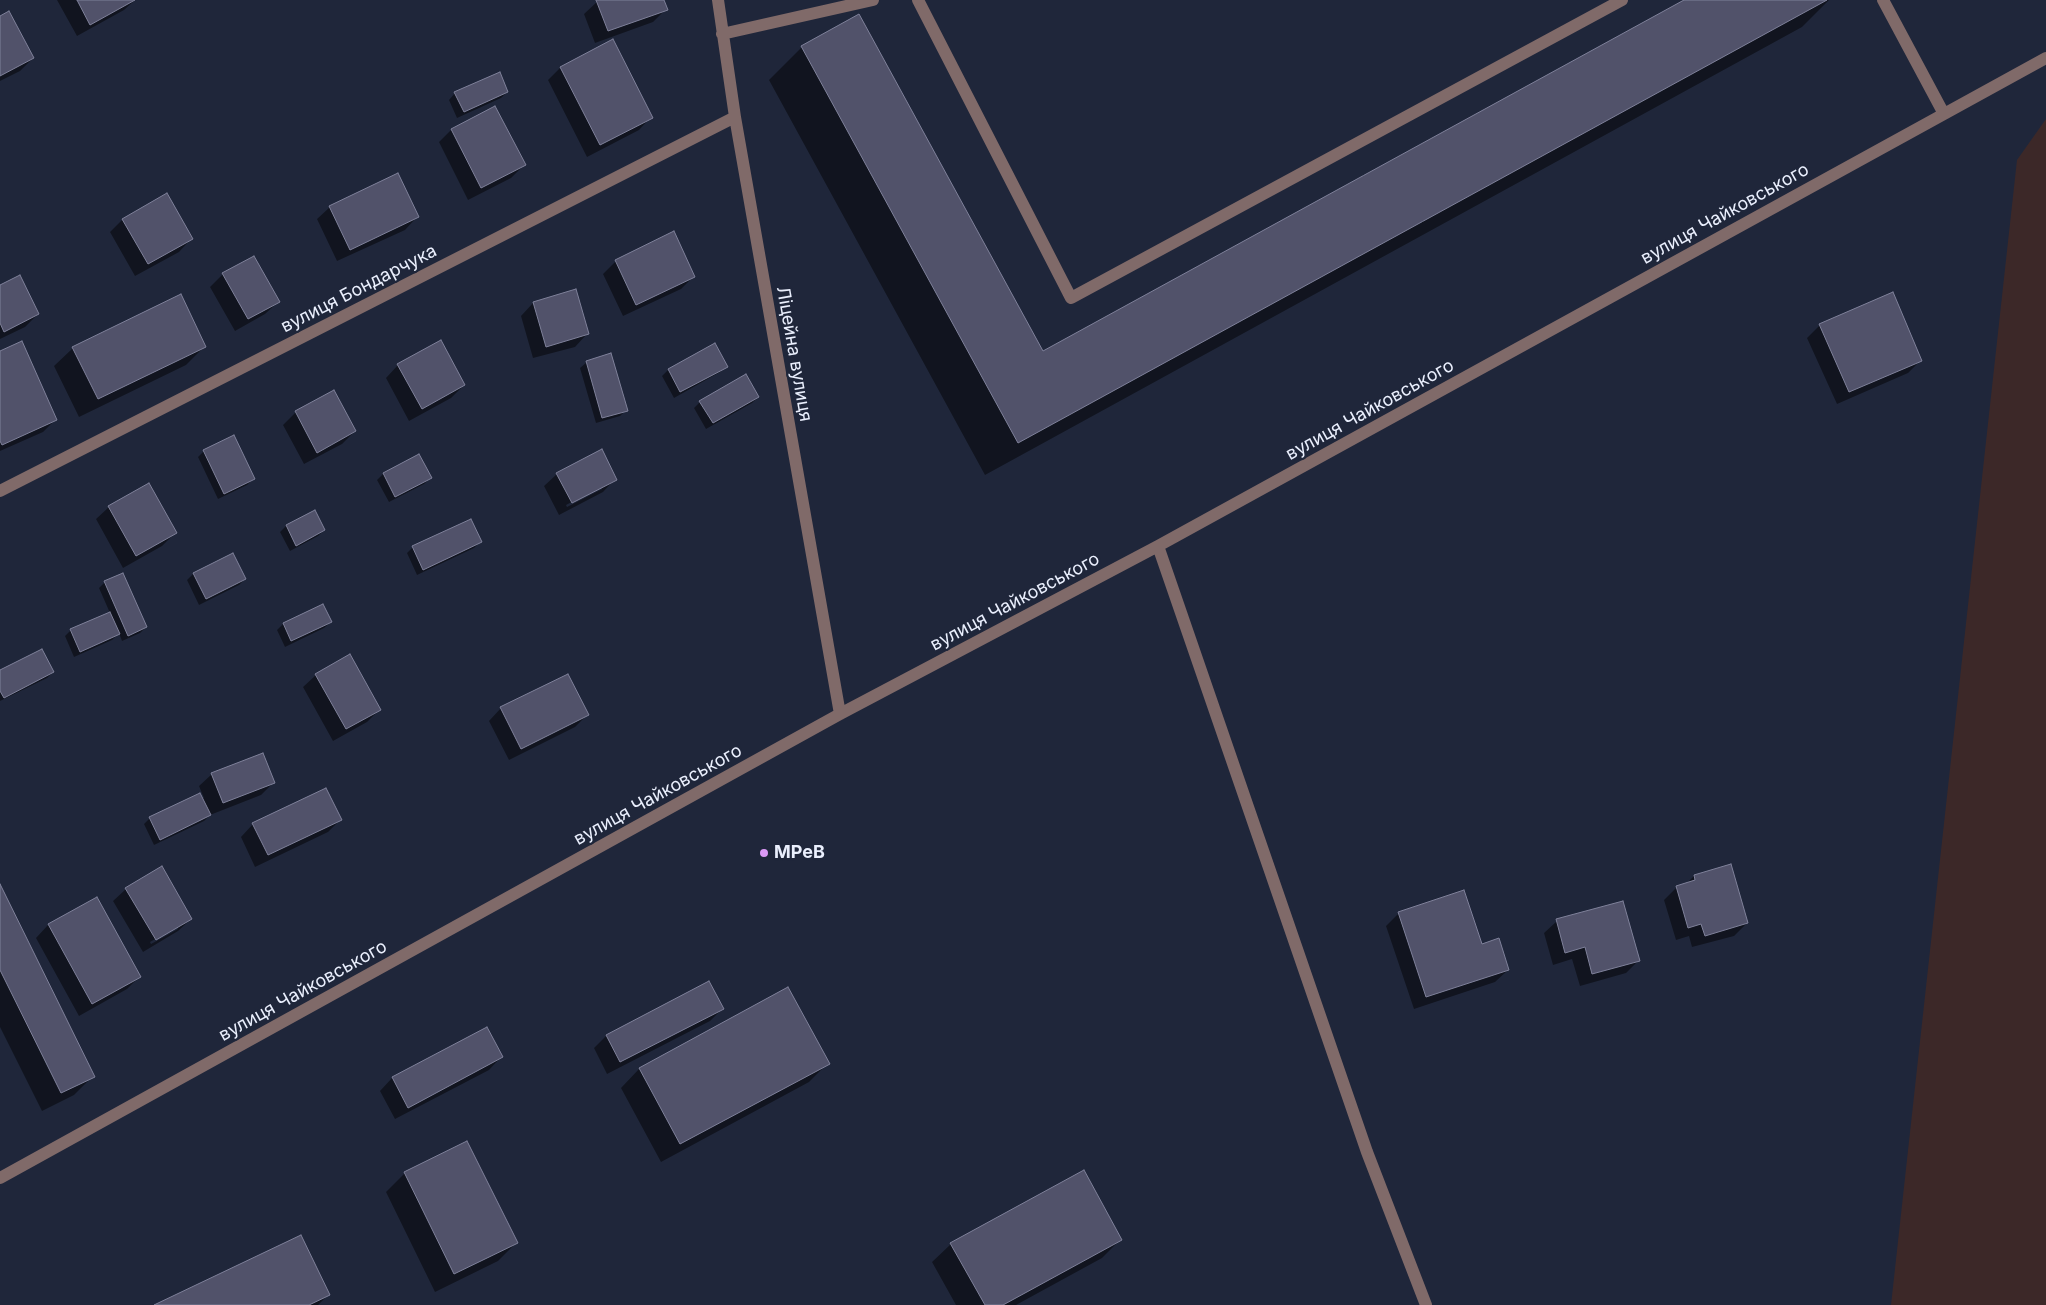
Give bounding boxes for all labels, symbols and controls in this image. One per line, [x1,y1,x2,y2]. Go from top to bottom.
street label: вулиця Чайковського [1637,159,1813,269]
street label: вулиця Бондарчука [277,240,441,338]
street label: Ліцейна вулиця [771,285,817,423]
street label: вулиця Чайковського [1282,355,1458,465]
street label: вулиця Чайковського [927,548,1103,656]
street label: вулиця Чайковського [570,740,746,850]
place label: МРеВ [774,842,825,864]
marker: МРеВ [758,847,770,859]
street label: вулиця Чайковського [215,936,391,1046]

